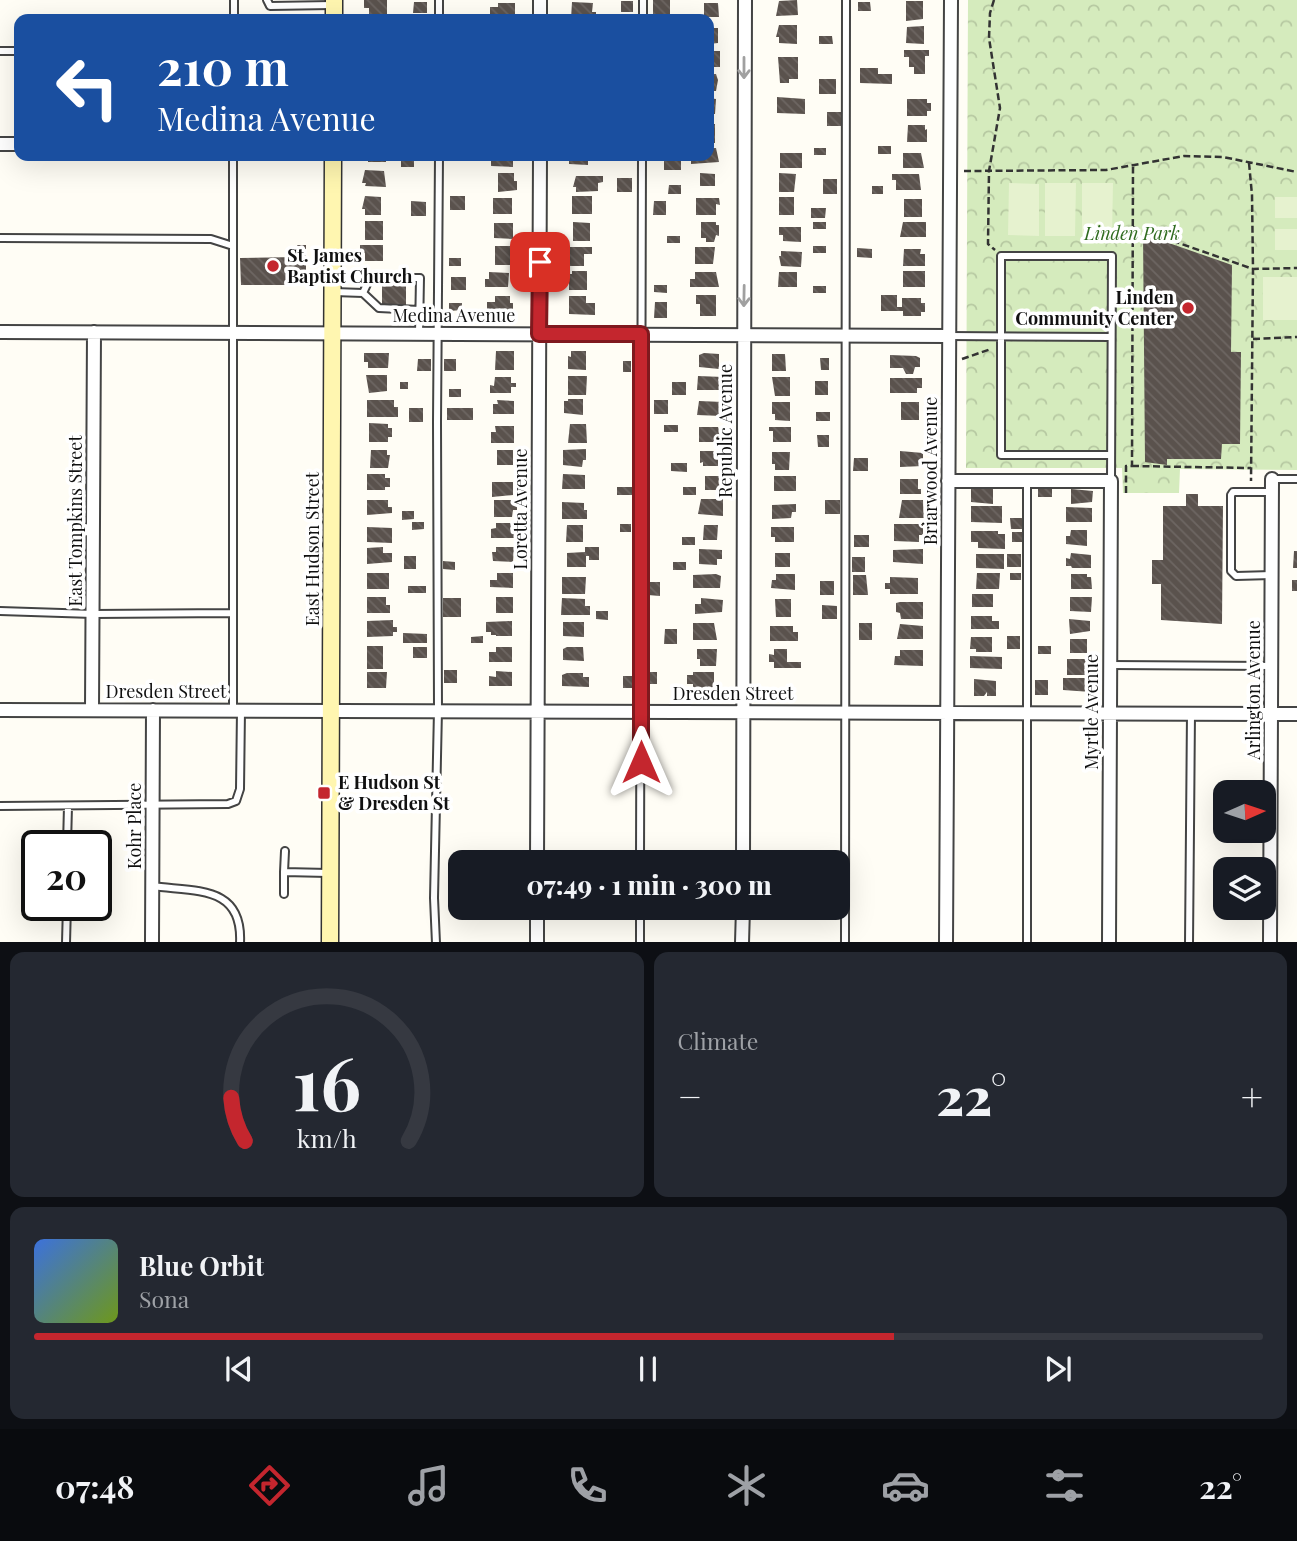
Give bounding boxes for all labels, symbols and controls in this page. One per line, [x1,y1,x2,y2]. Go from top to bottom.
text: 210 m [157,33,289,98]
icon: left [42,42,133,133]
one-way arrow [737,56,751,79]
text: Medina Avenue [157,96,376,139]
park label: Linden Park [1083,221,1180,245]
pin [510,232,570,292]
place label: St. James Baptist Church [287,243,413,288]
icon: arrive [521,243,559,281]
marker: St. James Baptist Church [265,258,281,274]
one-way arrow [737,284,750,307]
place label: Linden Community Center [1015,285,1175,330]
marker: Linden Community Center [1180,300,1196,316]
street label: Medina Avenue [393,303,515,327]
street label: Republic Avenue [713,364,737,498]
street label: Briarwood Avenue [918,397,942,545]
street label: East Tompkins Street [63,435,87,607]
street label: Loretta Avenue [508,448,532,570]
street label: East Hudson Street [300,471,324,626]
street label: Arlington Avenue [1241,620,1265,761]
street label: Myrtle Avenue [1079,654,1103,770]
street label: Dresden Street [106,679,227,703]
street label: Dresden Street [673,681,794,705]
position arrow [604,725,678,799]
place label: E Hudson St & Dresden St [338,770,450,815]
north arrow [1213,780,1276,844]
map controls [1213,780,1276,920]
street label: Kohr Place [122,783,146,869]
marker: E Hudson St & Dresden St [316,785,332,801]
speed limit sign: 20 [21,830,112,921]
button: layers [1213,857,1276,920]
text: 07:49 · 1 min · 300 m [526,867,772,902]
text: Climate [678,1025,758,1056]
text: 16 [292,1032,361,1129]
text: 22° [936,1060,1007,1129]
text: − [678,1070,702,1121]
text: + [1241,1070,1263,1121]
text: km/h [297,1120,357,1153]
text: Blue Orbit [139,1248,264,1283]
text: Sona [139,1283,189,1314]
icon: previous [220,1350,258,1388]
icon: pause [629,1350,667,1388]
icon: next [1039,1350,1077,1388]
icon: directions [245,1461,294,1510]
icon: music [404,1461,453,1510]
icon: phone [563,1461,612,1510]
icon: climate [722,1461,771,1510]
icon: car [881,1461,930,1510]
icon: filters [1040,1461,1089,1510]
text: 07:48 [55,1464,134,1507]
text: 22° [1199,1464,1242,1507]

